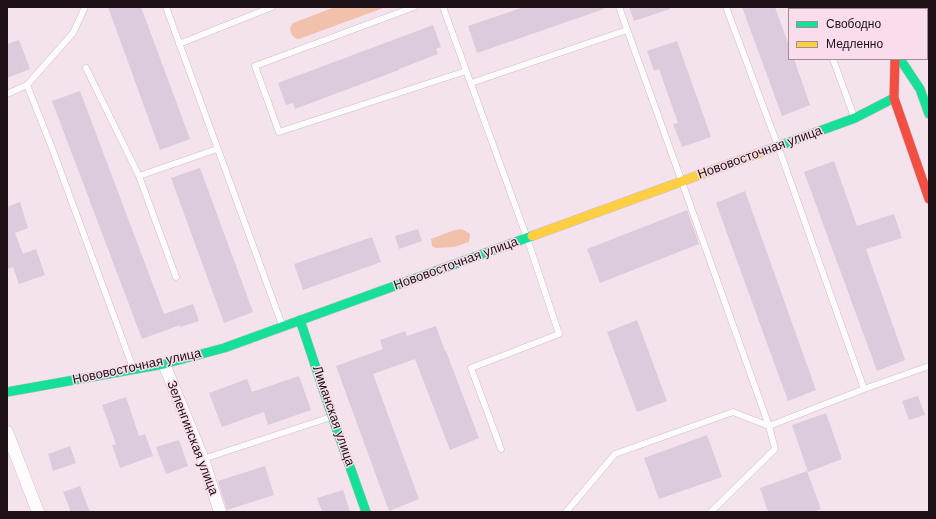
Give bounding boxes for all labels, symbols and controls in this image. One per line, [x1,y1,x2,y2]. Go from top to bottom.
legend [788,8,928,60]
text: Свободно [826,16,881,32]
text: Медленно [826,36,883,52]
street label: Нововосточная улица [696,123,824,183]
street label: Нововосточная улица [392,234,520,294]
street label: Нововосточная улица [71,346,203,388]
street label: Лиманская улица [309,364,357,468]
street label: Зеленгинская улица [163,378,221,498]

